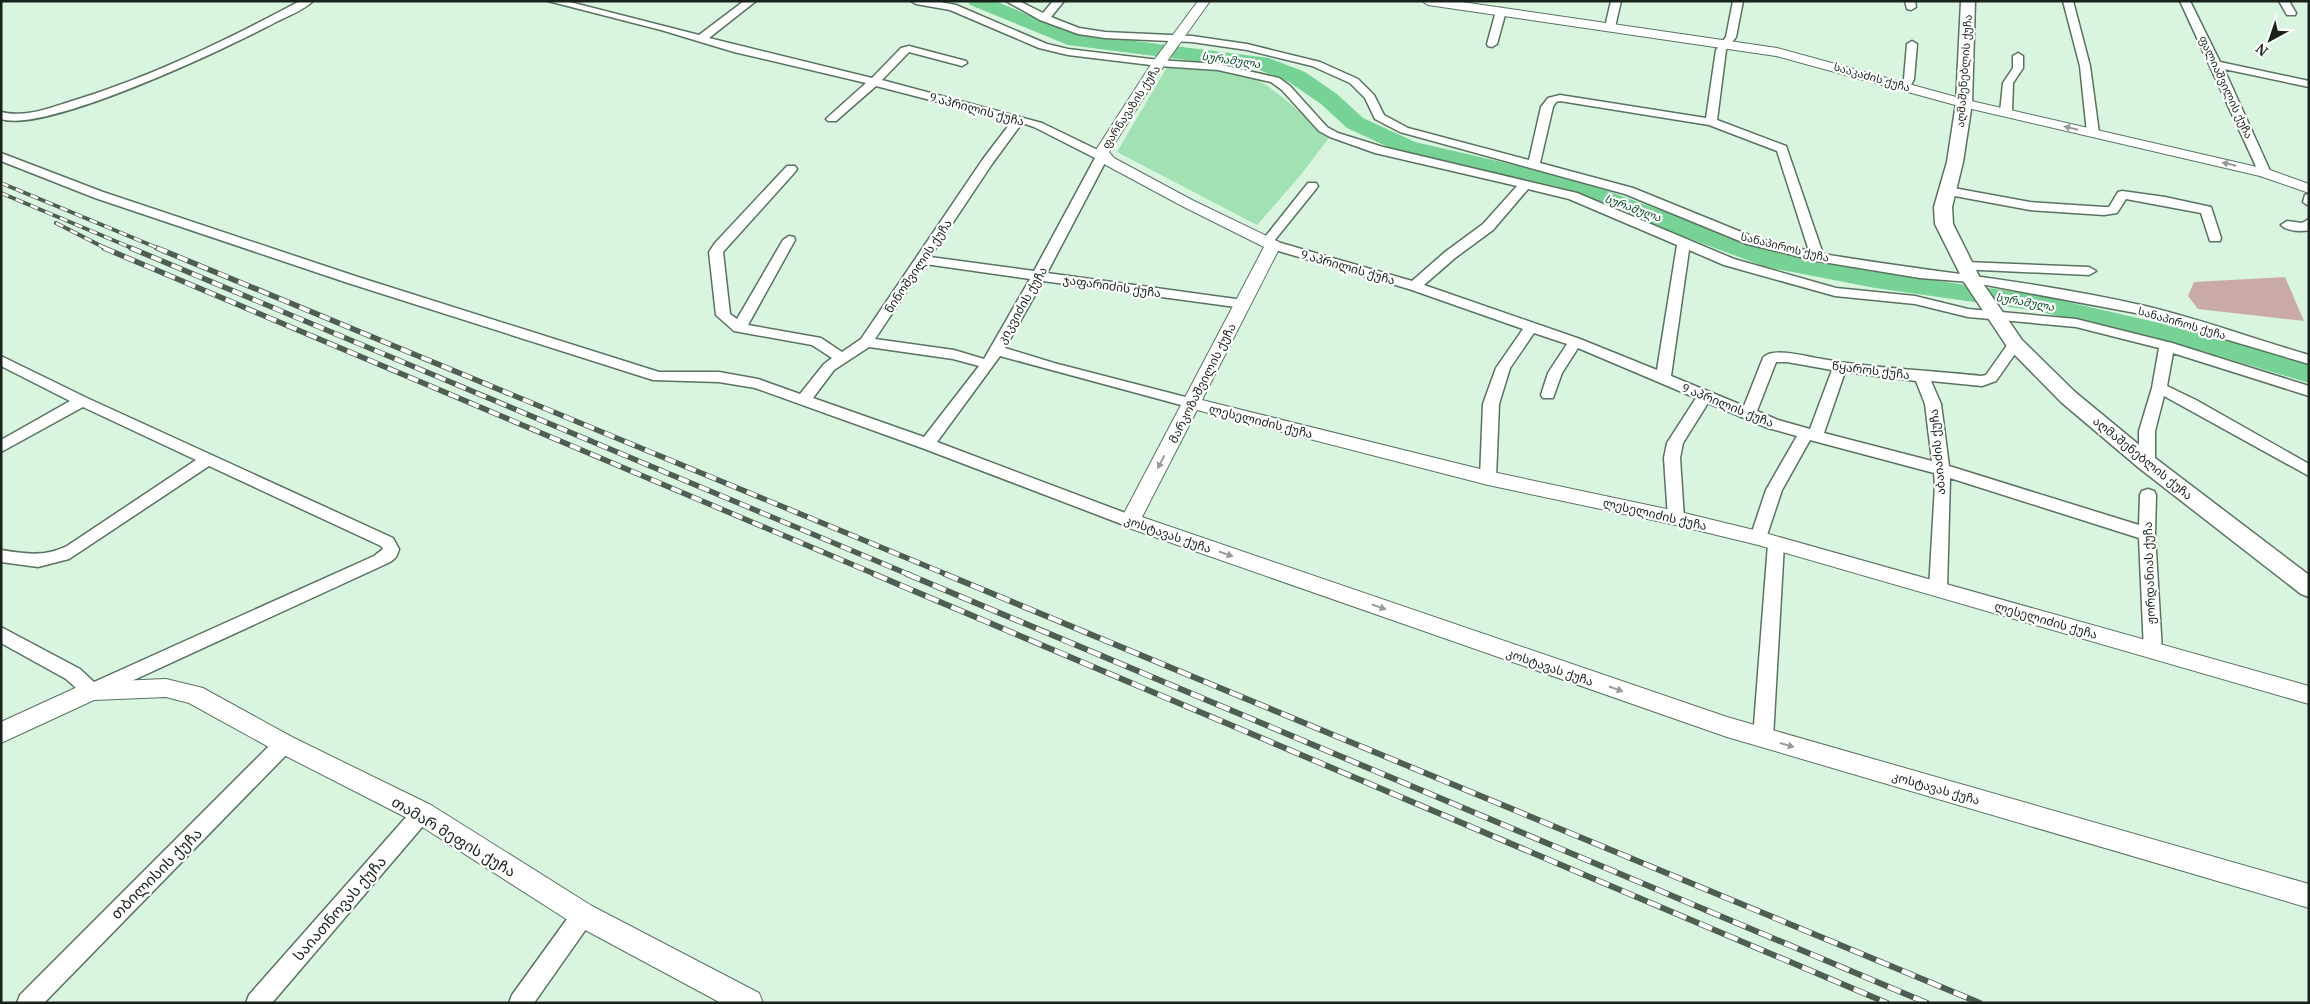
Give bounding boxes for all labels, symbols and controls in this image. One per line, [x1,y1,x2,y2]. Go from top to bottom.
street label: აღმაშენებლის ქუჩა [1953,14,1975,128]
north arrow [2245,15,2295,65]
street label: ფალიაშვილის ქუჩა [2196,33,2256,141]
text: N [2251,39,2271,61]
water label: სურამულა [1201,49,1262,71]
street label: სააკაძის ქუჩა [1832,59,1912,95]
street label: ფარნავაზის ქუჩა [1099,63,1163,151]
street label: 9 აპრილის ქუჩა [928,89,1026,130]
one-way arrow [2063,124,2078,132]
one-way arrow [2221,160,2237,168]
water label: სურამულა [1603,191,1664,225]
street label: ნინოშვილის ქუჩა [881,216,956,316]
street label: სანაპიროს ქუჩა [1739,229,1831,265]
street label: 9 აპრილის ქუჩა [1299,246,1397,289]
street label: კიკვიძის ქუჩა [994,264,1050,346]
street label: ჯაფარიძის ქუჩა [1062,272,1162,300]
water label: სურამულა [1995,290,2056,314]
street label: სანაპიროს ქუჩა [2136,304,2228,342]
street label: მარკოზაშვილის ქუჩა [1165,320,1240,446]
street label: წყაროს ქუჩა [1831,358,1911,382]
street label: 9 აპრილის ქუჩა [1680,380,1776,431]
street label: ლესელიძის ქუჩა [1207,401,1314,442]
street label: აბაიაძის ქუჩა [1926,408,1948,496]
street label: აღმაშენებლის ქუჩა [2090,413,2196,504]
one-way arrow [1157,454,1165,469]
street label: ლესელიძის ქუჩა [1601,495,1708,534]
street label: კოსტავას ქუჩა [1123,512,1213,556]
street label: ჟორდანიას ქუჩა [2140,521,2159,625]
one-way arrow [1218,551,1233,558]
street label: ლესელიძის ქუჩა [1993,598,2099,643]
one-way arrow [1372,604,1387,612]
street label: კოსტავას ქუჩა [1505,645,1595,689]
one-way arrow [1608,686,1623,693]
one-way arrow [1779,741,1794,749]
street label: კოსტავას ქუჩა [1890,768,1982,808]
street label: თამარ მეფის ქუჩა [388,791,520,881]
street label: თბილისის ქუჩა [106,823,206,923]
street label: საიათნოვას ქუჩა [288,851,390,965]

